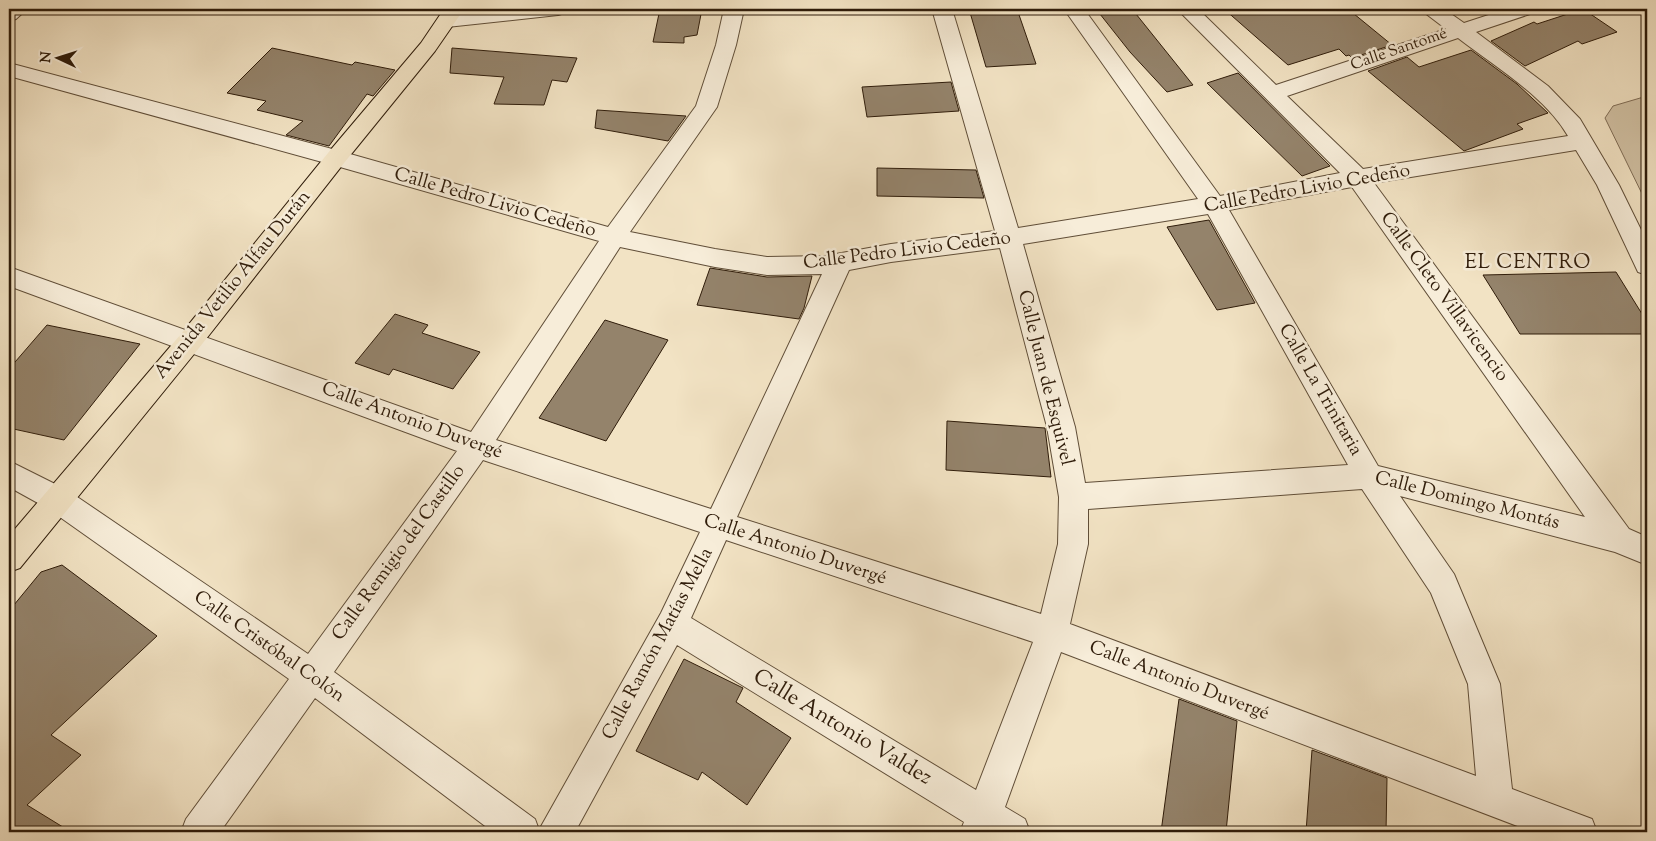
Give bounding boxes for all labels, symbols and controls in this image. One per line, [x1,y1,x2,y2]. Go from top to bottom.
street label: Calle Santomé [1348,23,1450,77]
north arrow [32,32,82,82]
text: N [37,51,57,64]
street label: Calle Pedro Livio Cedeño [1202,158,1412,220]
street label: Calle Pedro Livio Cedeño [391,161,599,245]
street label: Avenida Vetilio Alfau Durán [148,185,318,385]
street label: Calle Cleto Villavicencio [1373,207,1515,387]
street label: Calle Pedro Livio Cedeño [802,225,1012,277]
district label: EL CENTRO [1465,249,1591,278]
street label: Calle Juan de Esquivel [1010,287,1080,469]
street label: Calle La Trinitaria [1271,319,1369,461]
street label: Calle Antonio Duvergé [318,376,506,466]
street label: Calle Remigio del Castillo [326,459,472,647]
street label: Calle Domingo Montás [1372,465,1562,537]
street label: Calle Antonio Duvergé [700,508,890,592]
street label: Calle Ramón Matías Mella [596,543,720,745]
street label: Calle Cristóbal Colón [188,585,350,709]
street label: Calle Antonio Duvergé [1085,634,1273,728]
street label: Calle Antonio Valdez [746,662,938,794]

